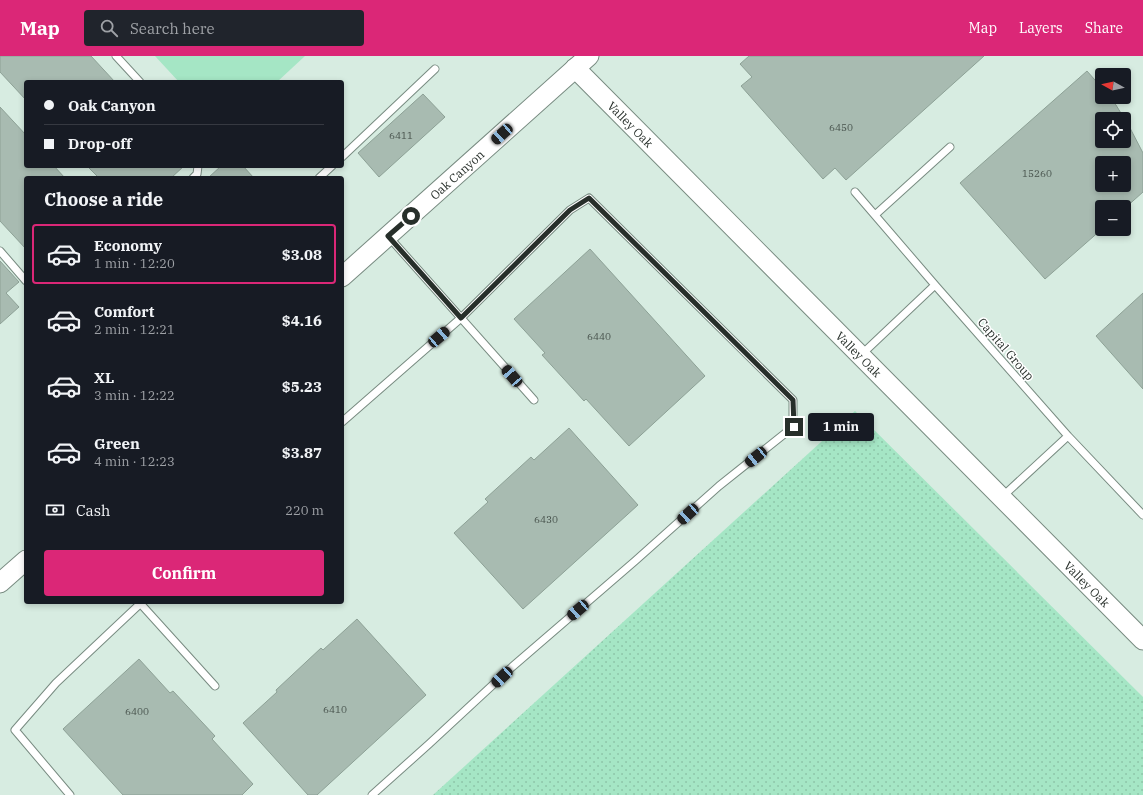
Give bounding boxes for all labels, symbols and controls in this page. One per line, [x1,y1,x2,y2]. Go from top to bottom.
search box [84,10,364,46]
text: Map [20,16,60,40]
icon: search [98,17,120,39]
text: Search here [130,19,214,38]
text: Map [969,19,997,37]
text: Layers [1019,19,1063,37]
text: Share [1085,19,1123,37]
north arrow [1095,68,1131,104]
map controls [1095,68,1131,236]
text: Oak Canyon [68,96,156,115]
street label: Valley Oak [605,98,657,150]
button: locate [1095,112,1131,148]
house number: 6450 [829,121,853,134]
car [489,122,515,146]
house number: 6411 [389,129,413,142]
text: Drop-off [68,134,132,153]
street label: Oak Canyon [427,146,487,202]
button: + [1095,156,1131,192]
house number: 15260 [1022,167,1052,180]
text: Choose a ride [44,188,163,211]
button: − [1095,200,1131,236]
route start [402,207,420,225]
icon: car [46,236,82,272]
text: Economy [94,236,162,255]
text: $3.08 [282,245,322,264]
text: 1 min · 12:20 [94,255,175,272]
icon: car [46,302,82,338]
text: Comfort [94,302,154,321]
text: $4.16 [282,311,322,330]
street label: Capital Group [975,315,1037,383]
text: 2 min · 12:21 [94,321,175,338]
car [426,325,452,349]
street label: Valley Oak [833,328,885,380]
house number: 6440 [587,330,611,343]
car [500,363,524,389]
icon: car [46,368,82,404]
text: XL [94,368,114,387]
text: $5.23 [282,377,322,396]
text: 3 min · 12:22 [94,387,175,404]
callout: 1 min [808,413,874,441]
route end [785,418,803,436]
text: 1 min [823,418,859,435]
icon: car [46,434,82,470]
text: Green [94,434,140,453]
text: $3.87 [282,443,322,462]
car [743,445,769,469]
text: 4 min · 12:23 [94,453,175,470]
icon: cash [44,499,66,521]
text: Cash [76,501,110,520]
text: 220 m [285,502,324,519]
car [675,502,701,526]
house number: 6430 [534,513,558,526]
button: Confirm [44,550,324,596]
street label: Valley Oak [1061,558,1113,610]
car [565,598,591,622]
car [489,664,515,690]
house number: 6410 [323,703,347,716]
house number: 6400 [125,705,149,718]

